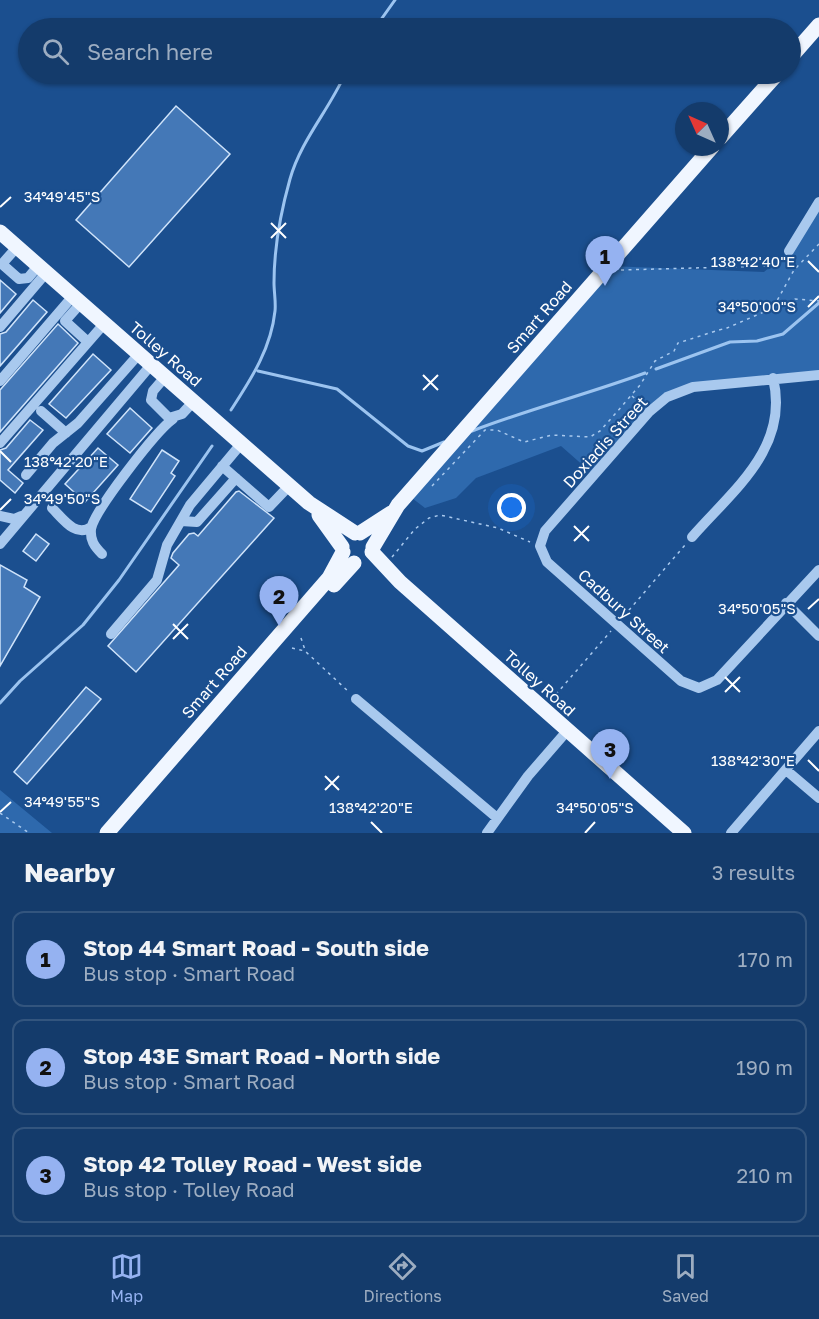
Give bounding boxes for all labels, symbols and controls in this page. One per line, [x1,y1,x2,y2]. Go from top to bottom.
search box [18,18,801,84]
icon: search [39,35,72,68]
text: Search here [87,38,213,65]
north arrow [675,102,729,156]
text: 34°49'45"S [24,187,100,205]
pin: 1 [586,236,624,286]
text: 138°42'40"E [711,252,795,270]
street label: Smart Road [502,277,576,357]
text: 34°50'00"S [718,297,796,315]
street label: Tolley Road [126,317,206,391]
street label: Doxiadis Street [559,392,651,492]
text: 138°42'20"E [24,452,108,470]
text: 34°49'50"S [24,489,100,507]
your location [497,493,526,522]
street label: Cadbury Street [574,565,674,657]
pin: 2 [260,576,298,626]
text: 34°50'05"S [718,599,796,617]
street label: Smart Road [177,642,251,722]
street label: Tolley Road [500,646,580,720]
pin: 3 [590,730,630,779]
text: 138°42'30"E [711,751,795,769]
text: 34°49'55"S [24,792,100,810]
text: 138°42'20"E [329,798,413,816]
text: 34°50'05"S [556,798,634,816]
text: Nearby [24,857,115,888]
text: 3 results [712,860,795,884]
text: Stop 44 Smart Road - South side [83,934,429,961]
text: 1 [40,947,51,971]
text: 170 m [738,947,793,971]
text: Bus stop · Smart Road [83,961,295,985]
text: Stop 43E Smart Road - North side [83,1042,440,1069]
text: 2 [39,1055,52,1079]
text: 190 m [736,1055,793,1079]
text: Bus stop · Smart Road [83,1069,295,1093]
text: Stop 42 Tolley Road - West side [83,1150,422,1177]
text: 3 [39,1163,52,1187]
text: 210 m [737,1163,793,1187]
text: Bus stop · Tolley Road [83,1177,295,1201]
tab: Map [110,1250,143,1306]
tab: Directions [364,1250,442,1306]
tab: Saved [662,1250,709,1306]

